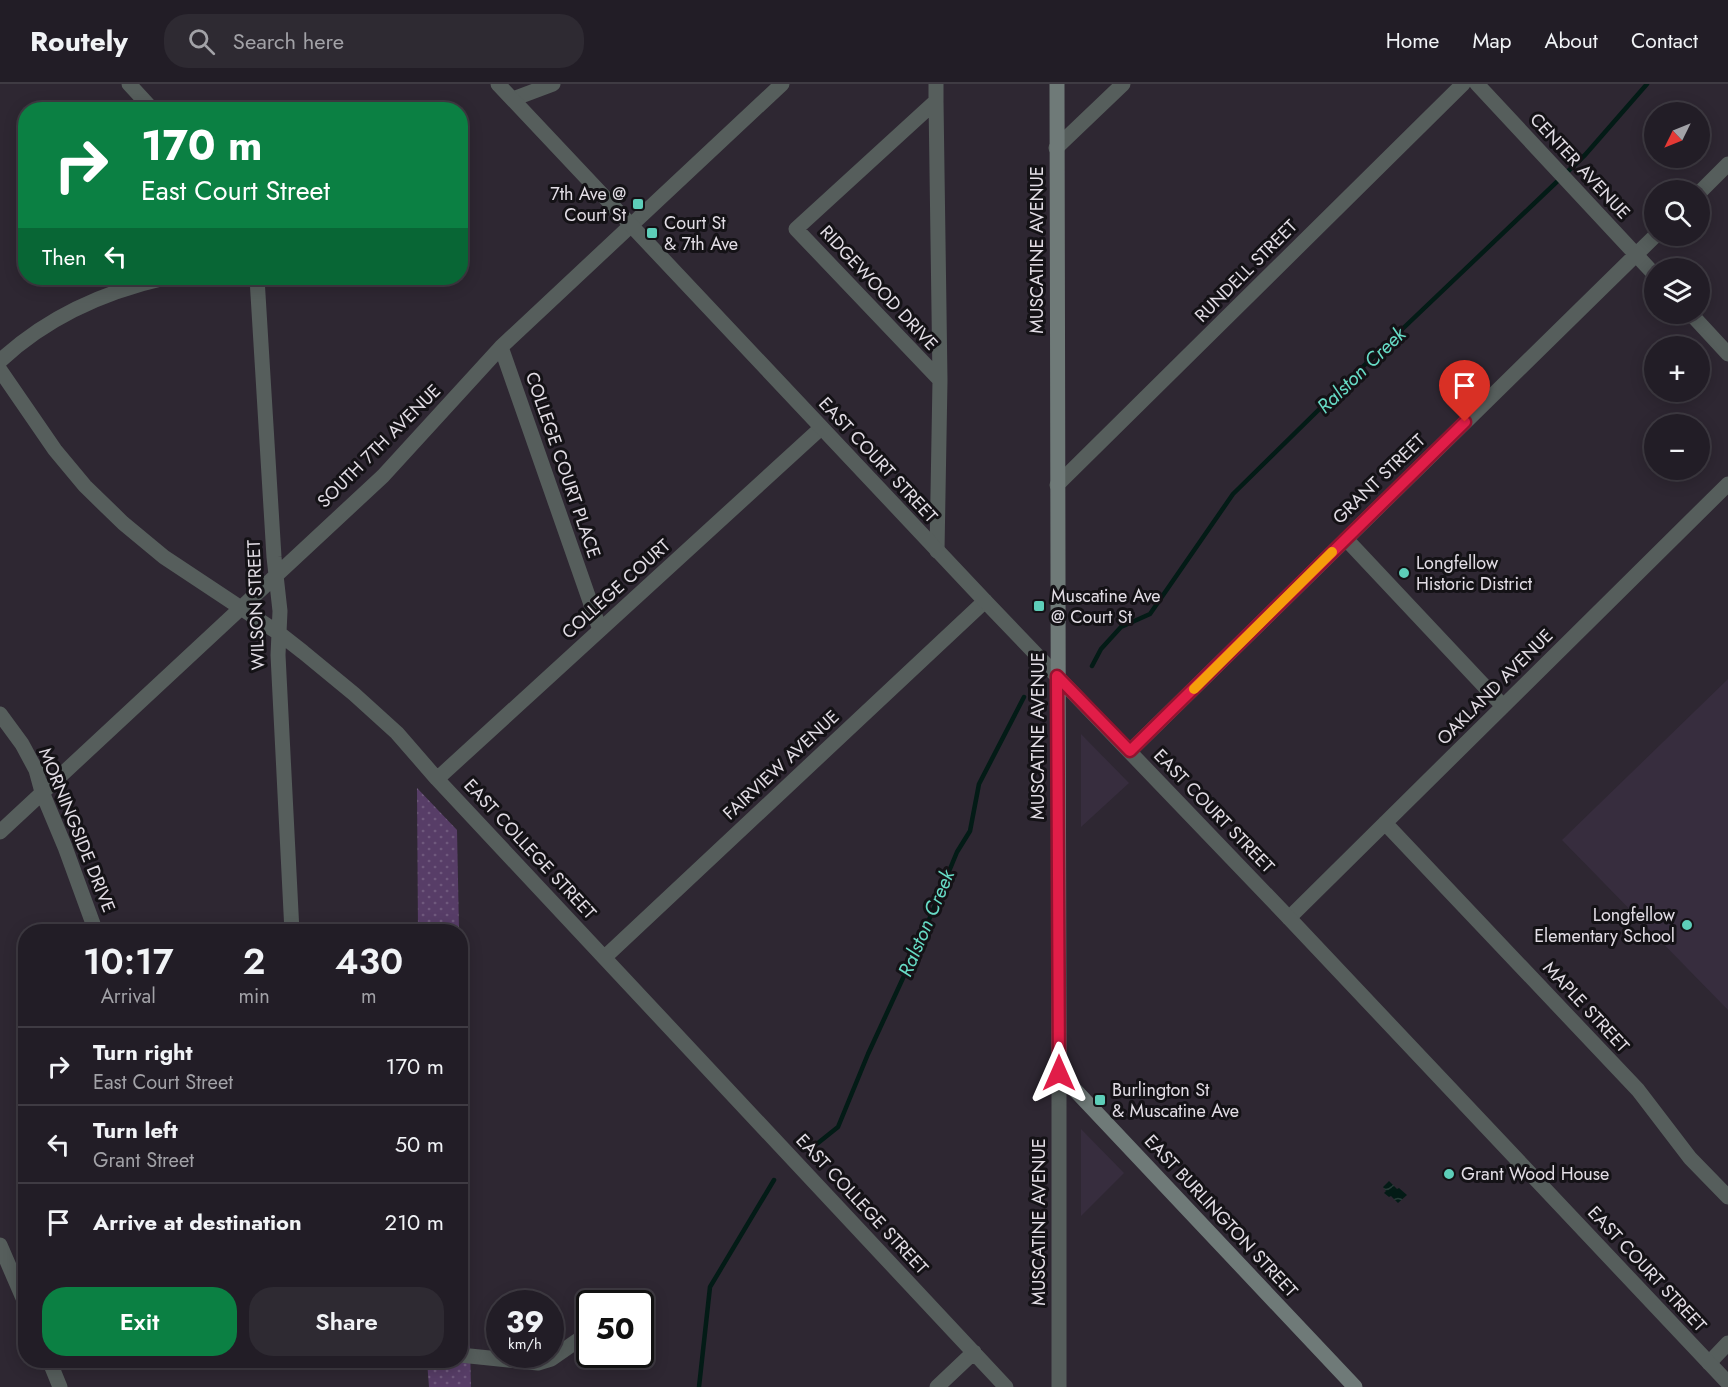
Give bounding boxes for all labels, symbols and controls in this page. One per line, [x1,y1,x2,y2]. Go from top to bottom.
search box [164,14,584,68]
text: Routely [30,21,128,62]
icon: search [185,25,218,58]
text: Search here [233,25,344,57]
text: Home [1386,26,1439,56]
text: Map [1472,26,1512,56]
text: About [1545,26,1598,56]
text: Contact [1631,26,1698,56]
north arrow [1644,102,1710,168]
map controls [1644,102,1710,480]
street label: CENTER AVENUE [1524,107,1636,225]
text: 170 m [141,115,263,176]
icon: right [42,126,120,204]
street label: MUSCATINE AVENUE [1024,166,1050,334]
text: East Court Street [141,171,330,210]
button: search [1644,180,1710,246]
place label: 7th Ave @ Court St [550,181,627,228]
marker: 7th Ave @ Court St [631,197,645,211]
place label: Court St & 7th Ave [664,210,738,257]
street label: RUNDELL STREET [1189,213,1304,328]
street label: RIDGEWOOD DRIVE [814,220,944,356]
marker: Court St & 7th Ave [645,226,659,240]
icon: left [99,240,132,273]
text: Then [42,241,87,273]
button: layers [1644,258,1710,324]
water label: Ralston Creek [1310,319,1413,420]
button: + [1644,336,1710,402]
pin [1439,360,1490,422]
street label: COLLEGE COURT PLACE [519,368,607,562]
icon: arrive [1448,369,1481,402]
street label: SOUTH 7TH AVENUE [311,378,447,514]
street label: EAST COURT STREET [813,391,944,529]
button: − [1644,414,1710,480]
street label: GRANT STREET [1327,427,1432,530]
street label: COLLEGE COURT [556,533,677,645]
street label: WILSON STREET [241,539,271,671]
place label: Longfellow Historic District [1416,550,1533,597]
marker: Longfellow Historic District [1397,566,1411,580]
place label: Muscatine Ave @ Court St [1051,583,1161,630]
marker: Muscatine Ave @ Court St [1032,599,1046,613]
street label: OAKLAND AVENUE [1431,623,1559,751]
street label: MUSCATINE AVENUE [1025,652,1051,820]
street label: FAIRVIEW AVENUE [717,704,845,826]
street label: EAST COURT STREET [1148,743,1281,879]
street label: MORNINGSIDE DRIVE [32,744,122,916]
street label: EAST COLLEGE STREET [458,773,603,926]
water label: Ralston Creek [891,864,963,981]
place label: Longfellow Elementary School [1534,902,1676,949]
marker: Longfellow Elementary School [1680,918,1694,932]
text: 10:17 [83,935,174,987]
text: 2 [243,935,265,987]
text: 430 [335,935,403,987]
street label: MAPLE STREET [1537,956,1636,1059]
text: Arrival [101,982,156,1011]
text: min [238,982,270,1011]
text: m [361,982,377,1011]
text: Turn right [93,1036,193,1068]
position arrow [1027,1041,1091,1105]
icon: right [42,1050,75,1083]
text: 170 m [386,1050,444,1082]
text: East Court Street [93,1068,233,1097]
place label: Burlington St & Muscatine Ave [1112,1077,1239,1124]
marker: Burlington St & Muscatine Ave [1093,1093,1107,1107]
text: Turn left [93,1114,178,1146]
icon: left [42,1128,75,1161]
text: 50 m [395,1128,444,1160]
street label: EAST COLLEGE STREET [790,1128,935,1281]
street label: EAST BURLINGTON STREET [1138,1129,1304,1304]
street label: MUSCATINE AVENUE [1026,1138,1052,1306]
text: Grant Street [93,1146,194,1175]
place label: Grant Wood House [1461,1161,1609,1187]
marker: Grant Wood House [1442,1167,1456,1181]
street label: EAST COURT STREET [1582,1200,1713,1338]
icon: arrive [42,1206,75,1239]
text: Arrive at destination [93,1206,302,1238]
text: 210 m [385,1206,444,1238]
button: Exit [42,1287,237,1356]
button: Share [249,1287,444,1356]
speed limit sign: 50 [576,1290,654,1368]
text: 39 [506,1300,544,1343]
text: km/h [508,1333,542,1355]

